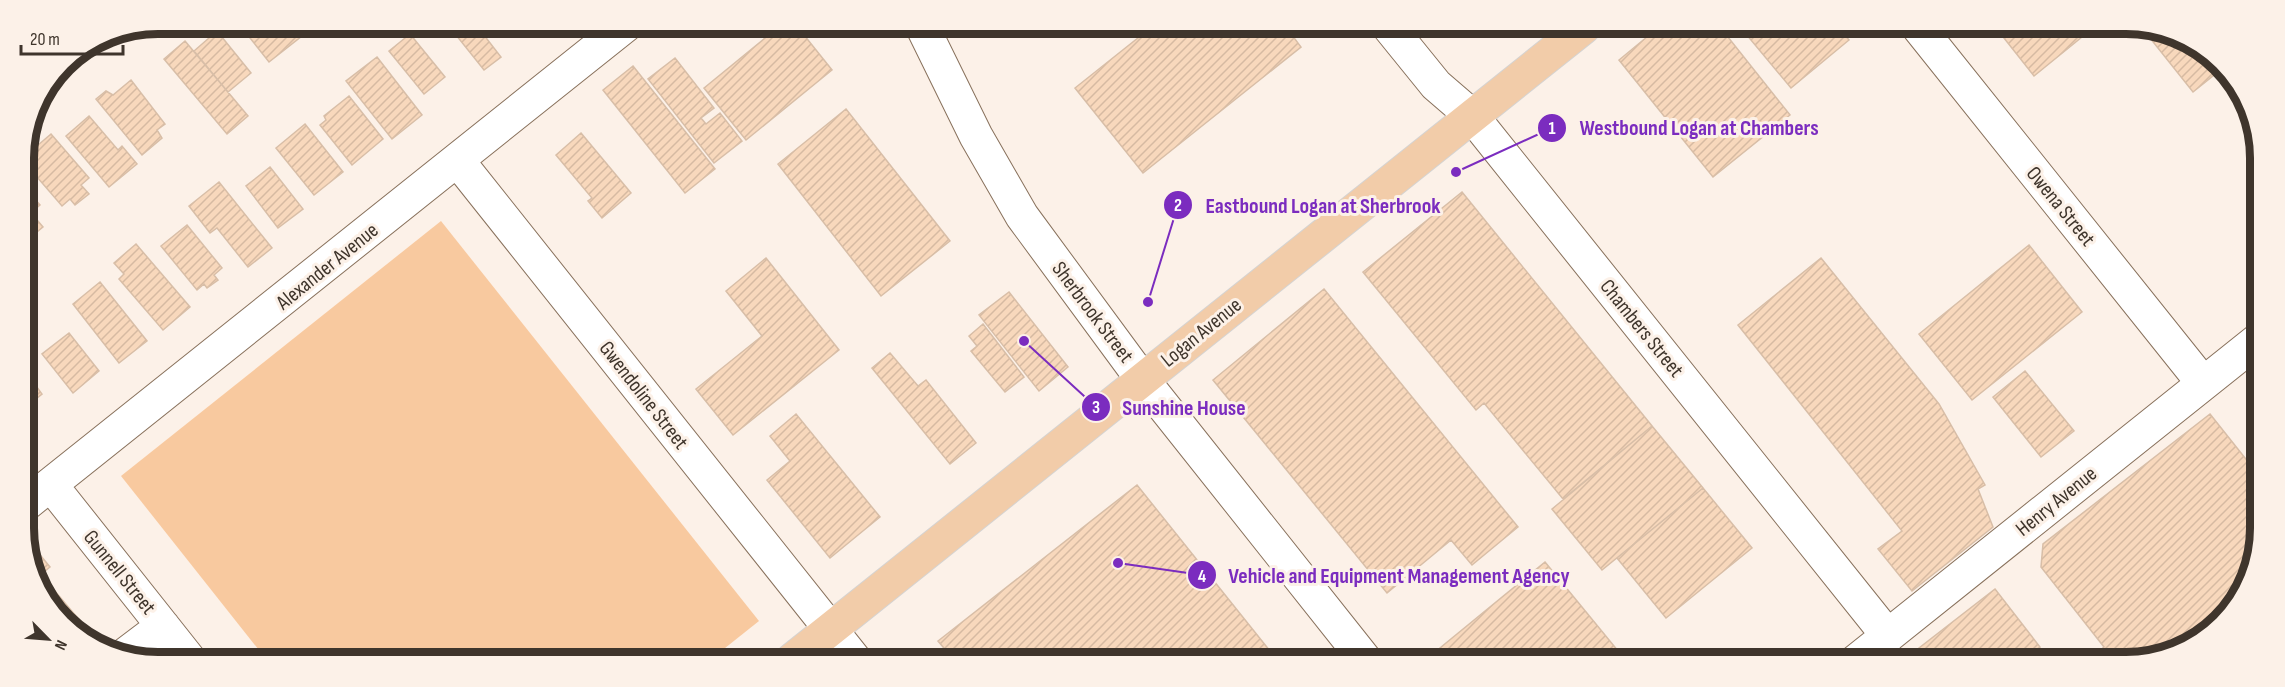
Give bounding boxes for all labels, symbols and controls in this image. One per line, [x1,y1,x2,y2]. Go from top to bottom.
scale bar [21,18,123,56]
text: 20 m [30,29,60,50]
callout: Westbound Logan at Chambers [1537,108,1831,148]
text: Westbound Logan at Chambers [1579,115,1819,142]
text: 1 [1548,118,1556,139]
street label: Owena Street [2021,161,2100,251]
callout: Eastbound Logan at Sherbrook [1163,185,1453,225]
text: Eastbound Logan at Sherbrook [1205,193,1441,220]
text: 2 [1174,195,1182,216]
street label: Alexander Avenue [270,218,383,316]
street label: Sherbrook Street [1047,257,1139,368]
street label: Chambers Street [1595,274,1689,382]
street label: Logan Avenue [1156,292,1247,372]
street label: Gwendoline Street [594,336,694,454]
callout: Sunshine House [1081,387,1258,427]
text: Sunshine House [1122,395,1246,422]
text: 3 [1092,397,1100,418]
street label: Henry Avenue [2011,461,2102,542]
street label: Gunnell Street [78,525,161,619]
callout: Vehicle and Equipment Management Agency [1187,555,1582,595]
text: Vehicle and Equipment Management Agency [1228,563,1570,590]
text: 4 [1198,566,1207,587]
north arrow [18,609,78,669]
text: N [50,637,71,653]

